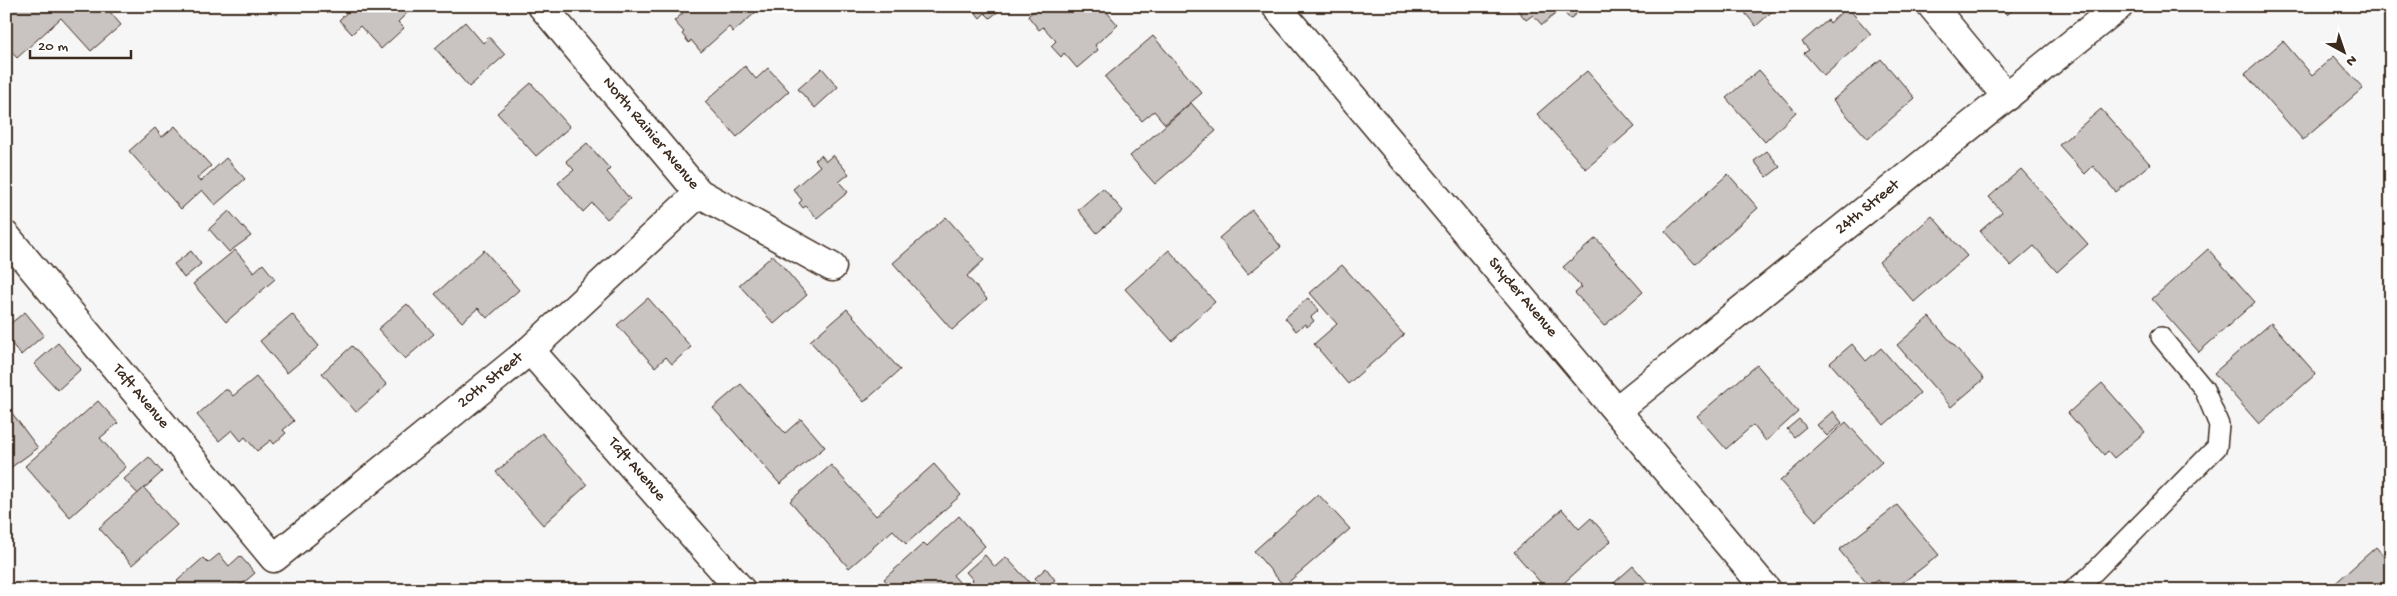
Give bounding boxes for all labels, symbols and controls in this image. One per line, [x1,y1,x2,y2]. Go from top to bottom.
scale bar [30,28,131,60]
north arrow [2320,28,2370,78]
text: 20 m [38,38,68,56]
text: N [2342,51,2360,69]
street label: North Rainier Avenue [597,74,703,195]
street label: 24th Street [1832,175,1905,240]
street label: Snyder Avenue [1483,254,1561,342]
street label: 20th Street [455,348,529,413]
street label: Taft Avenue [107,360,173,434]
street label: Taft Avenue [602,433,669,506]

